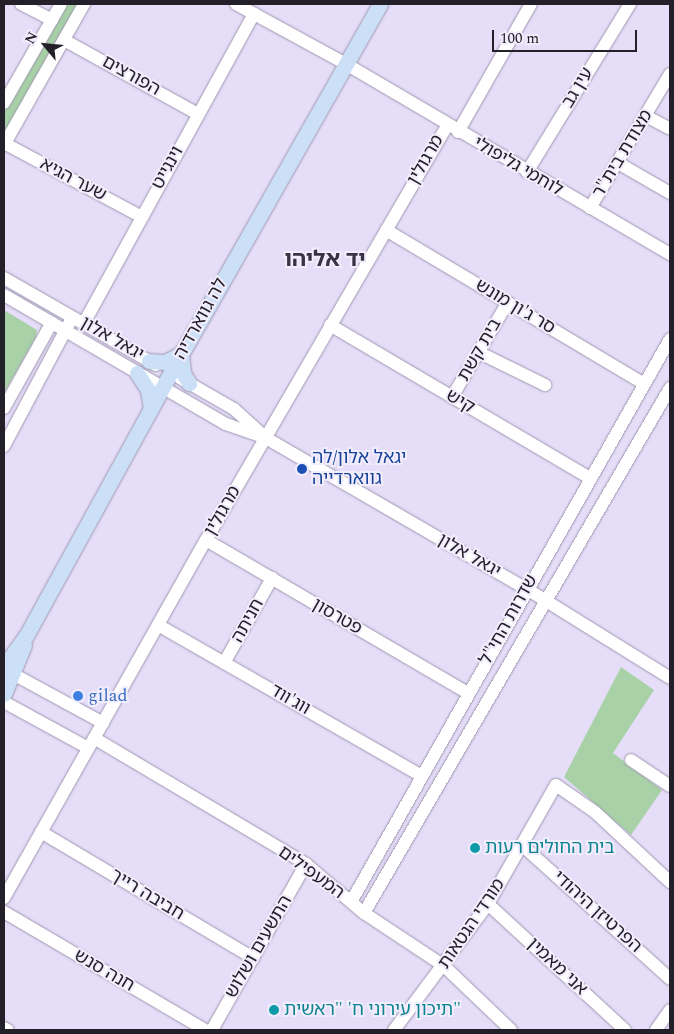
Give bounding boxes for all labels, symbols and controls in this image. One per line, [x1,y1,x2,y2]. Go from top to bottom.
north arrow [20,20,70,70]
scale bar [494,20,639,52]
text: 100 m [500,27,539,50]
text: N [19,28,43,48]
street label: הפורצים [98,51,164,101]
street label: עין גב [558,64,598,112]
street label: מצודת בית"ר [588,106,658,202]
street label: מרגולין [403,131,449,189]
street label: לוחמי גליפולי [469,133,567,201]
street label: וינגייט [148,143,188,193]
street label: שער הגיא [36,154,110,206]
district label: יד אליהו [284,247,366,273]
street label: לה גווארדיה [170,275,232,363]
street label: סר ג'ון מונש [471,275,559,339]
street label: יגאל אלון [77,312,147,366]
street label: בית קשת [453,315,507,385]
street label: קיש [442,385,478,419]
place label: יגאל אלון/לה גווארדייה [312,448,406,490]
marker: יגאל אלון/לה גווארדייה [296,463,308,475]
street label: מרגולין [200,482,246,540]
street label: יגאל אלון [434,529,504,583]
street label: שדרות החי"ל [475,571,543,669]
street label: פטרסון [308,594,366,640]
street label: חניתה [227,595,269,647]
street label: ווג'ווד [266,680,314,720]
place label: gilad [88,685,128,707]
marker: gilad [72,690,84,702]
place label: בית החולים רעות [485,837,615,859]
street label: המעפילים [274,842,348,904]
marker: בית החולים רעות [469,842,481,854]
street label: חביבה רייך [106,865,188,925]
street label: הפרטיזן היהודי [548,866,646,958]
street label: מורדי הגטאות [434,875,510,973]
street label: התשעים ושלוש [221,892,297,1002]
street label: אני מאמין [523,934,591,1000]
street label: חנה סנש [70,945,138,997]
place label: תיכון עירוני ח' "ראשית" [284,999,461,1021]
marker: תיכון עירוני ח' "ראשית" [268,1004,280,1016]

